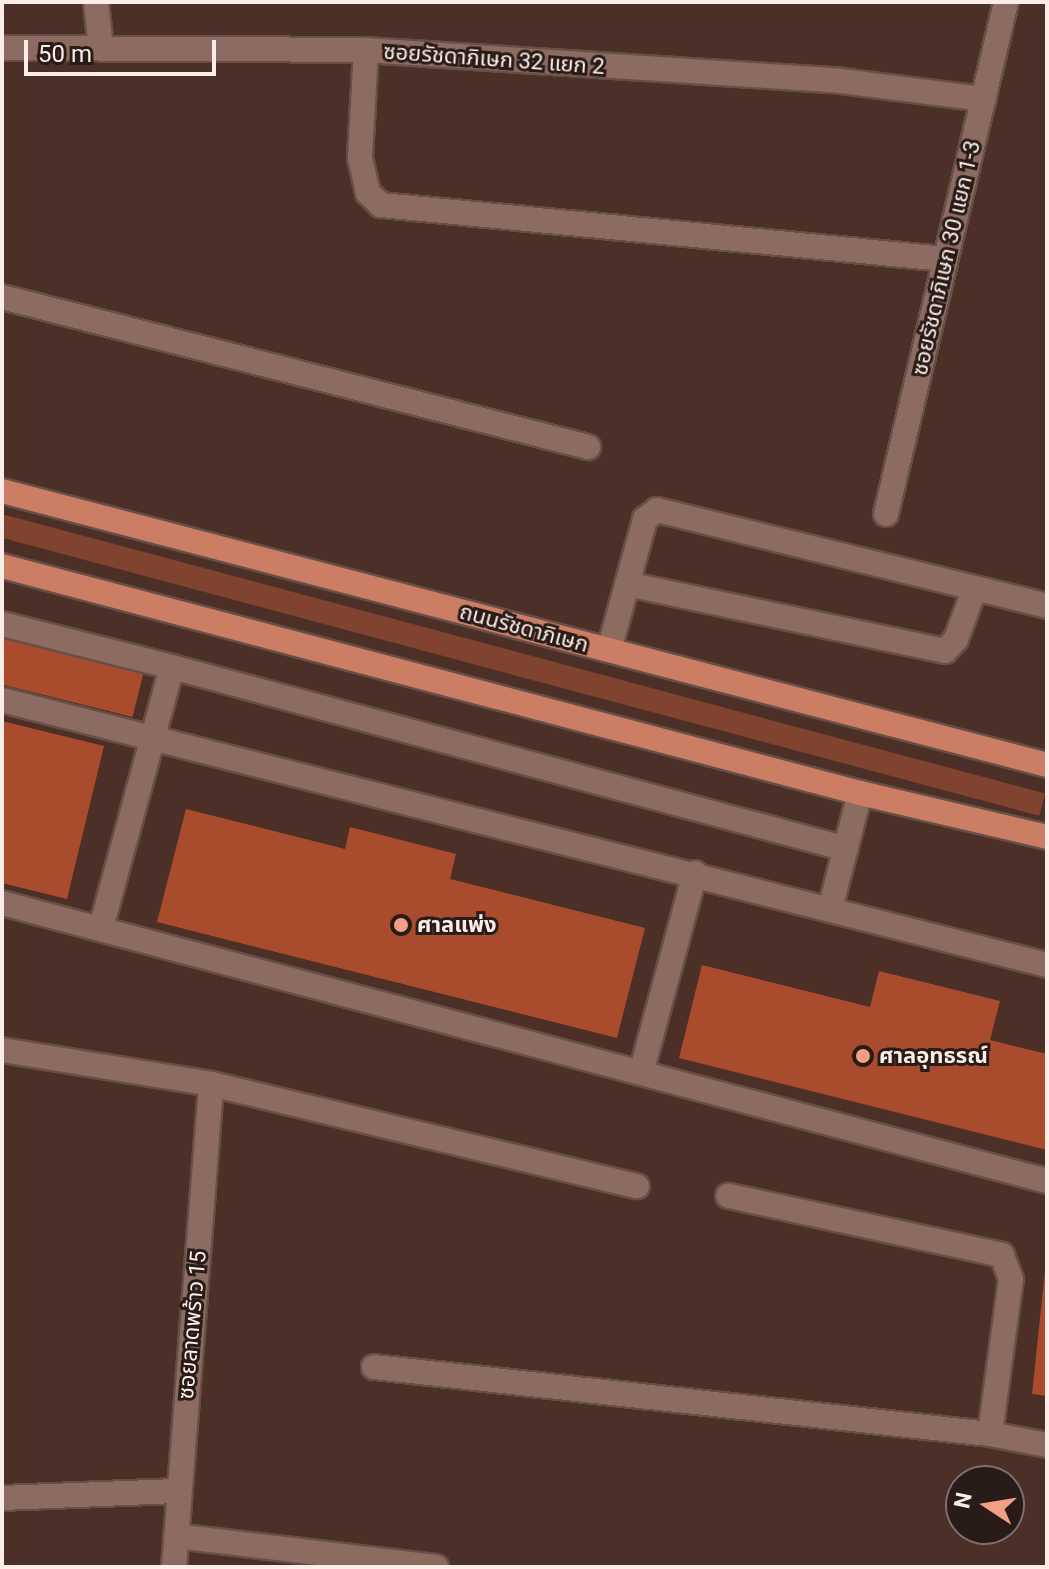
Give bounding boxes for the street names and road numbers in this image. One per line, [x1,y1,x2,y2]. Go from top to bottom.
street label: ซอยรัชดาภิเษก 32 แยก 2 [383,38,605,80]
street label: ซอยรัชดาภิเษก 30 แยก 1-3 [906,138,986,378]
street label: ถนนรัชดาภิเษก [457,598,591,658]
street label: ซอยลาดพร้าว 15 [172,1250,212,1400]

